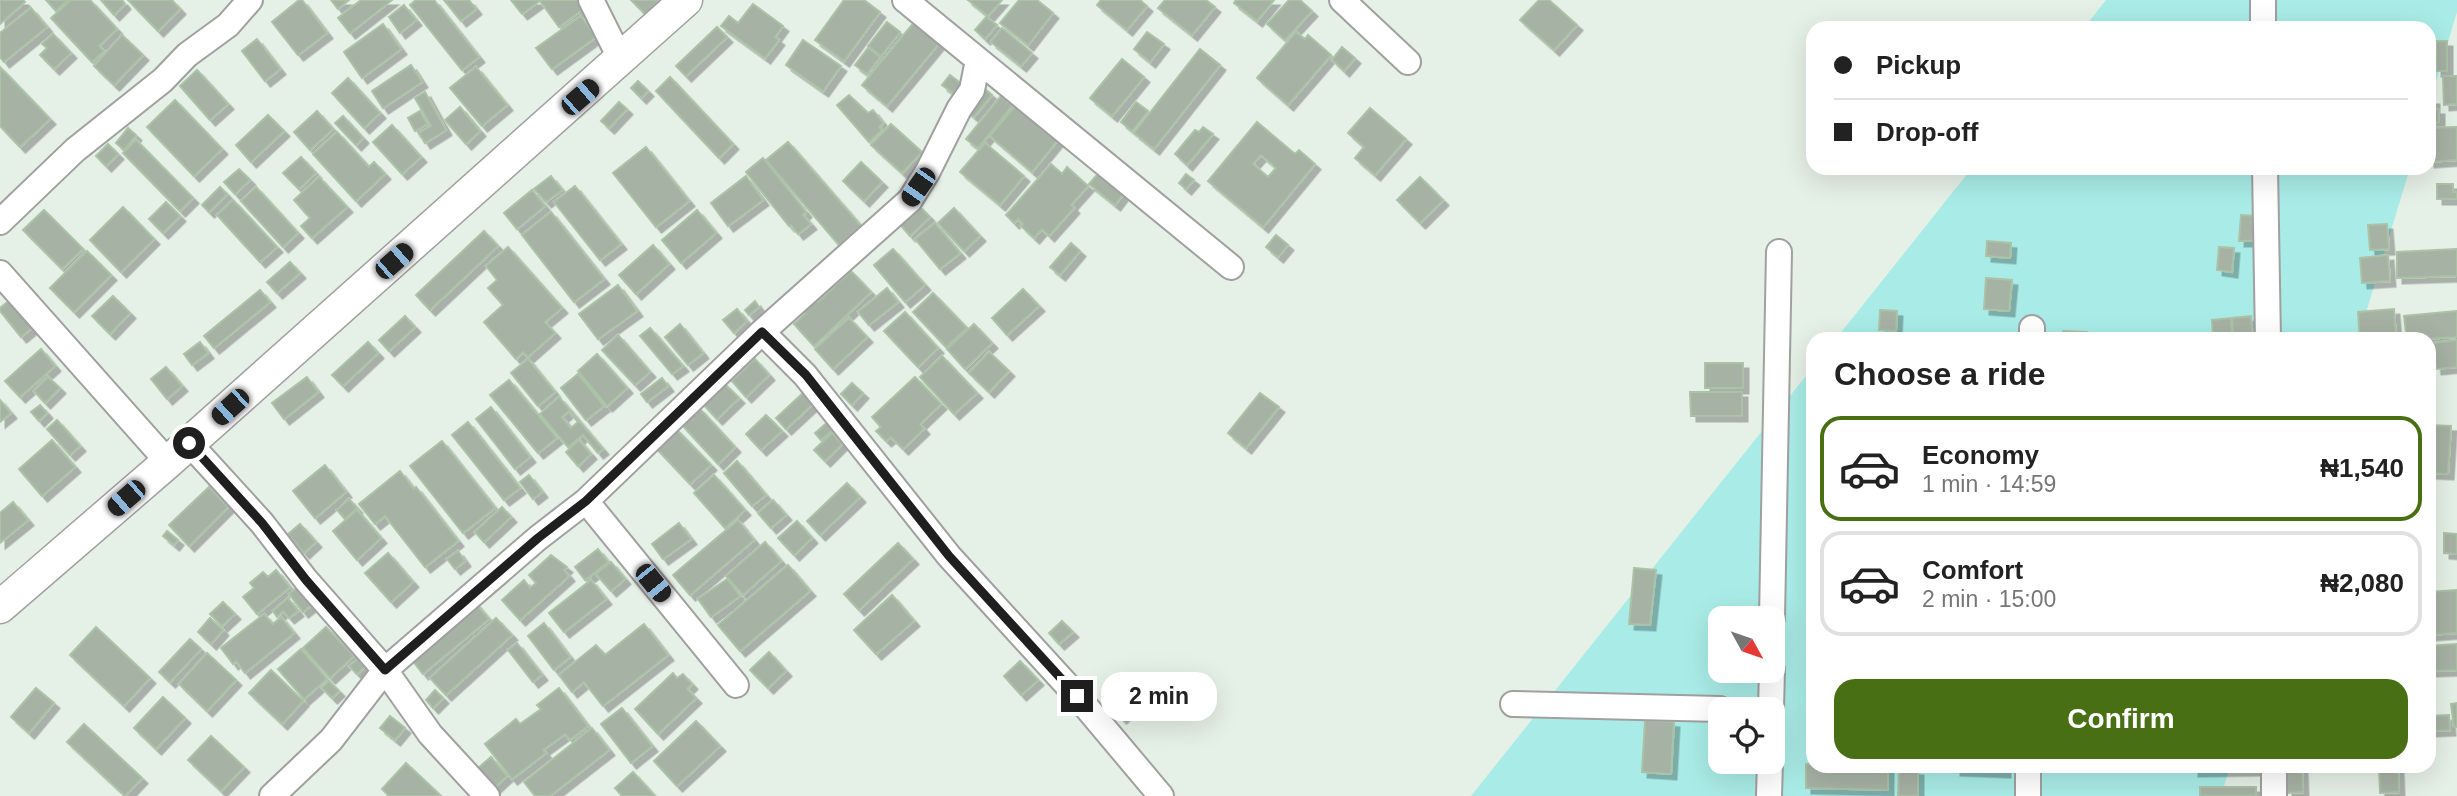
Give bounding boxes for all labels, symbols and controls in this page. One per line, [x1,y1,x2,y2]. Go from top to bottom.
text: Pickup [1876,50,1961,80]
car [558,75,603,119]
text: Drop-off [1876,117,1979,147]
car [898,164,939,210]
car [372,239,417,283]
text: Choose a ride [1834,356,2046,392]
car [208,385,253,429]
route start [173,427,205,459]
icon: car [1838,437,1901,500]
text: Economy [1922,440,2039,470]
text: ₦1,540 [2320,453,2404,483]
text: 1 min · 14:59 [1922,471,2056,497]
car [104,476,149,520]
icon: car [1838,552,1901,615]
text: Comfort [1922,555,2023,585]
car [632,560,675,606]
text: ₦2,080 [2320,568,2404,598]
text: 2 min · 15:00 [1922,586,2056,612]
north arrow [1708,606,1785,682]
map controls [1708,606,1785,774]
callout: 2 min [1102,672,1217,720]
button: Confirm [1834,679,2408,759]
route end [1061,680,1093,712]
text: 2 min [1129,683,1189,709]
button: locate [1708,697,1785,774]

